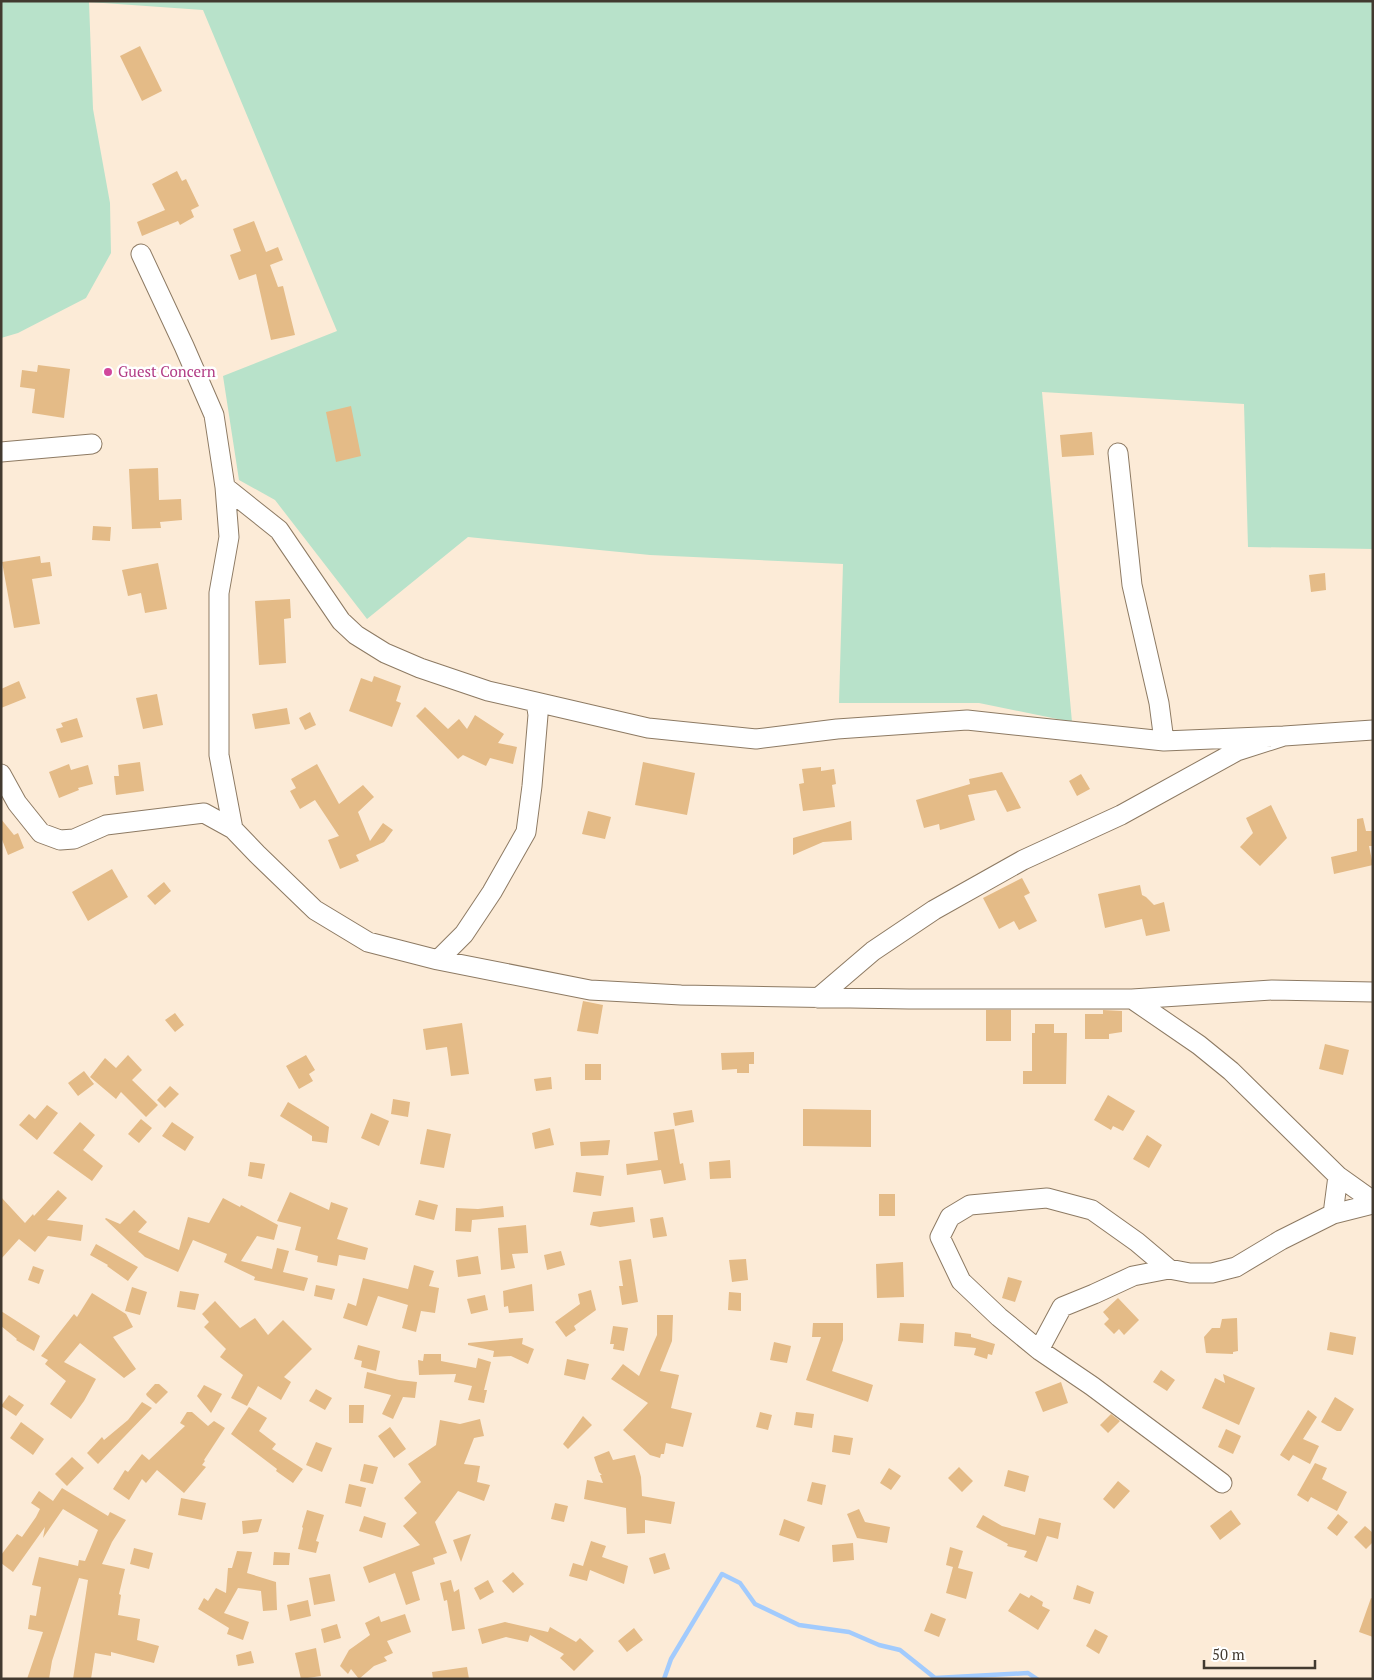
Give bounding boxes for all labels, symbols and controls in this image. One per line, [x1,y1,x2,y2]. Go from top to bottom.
place label: Guest Concern [118,361,216,381]
marker: Guest Concern [102,366,114,378]
scale bar [1204,1638,1315,1670]
text: 50 m [1212,1644,1245,1664]

